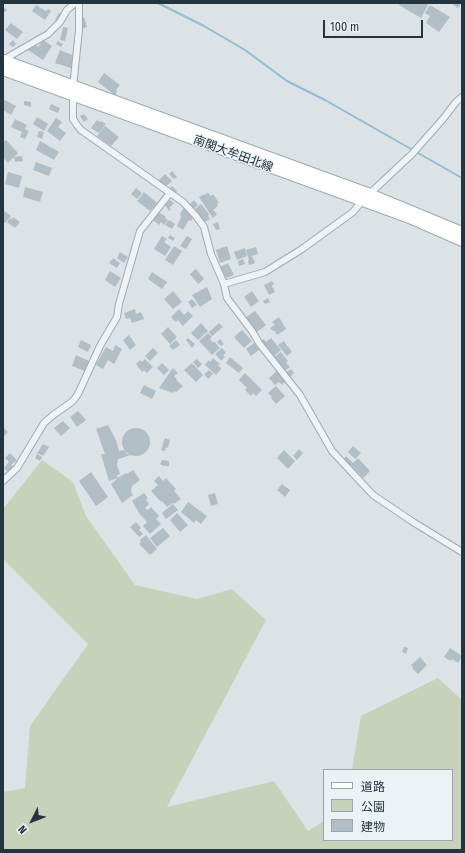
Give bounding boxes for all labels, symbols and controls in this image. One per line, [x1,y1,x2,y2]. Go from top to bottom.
scale bar [325,12,425,38]
text: 100 m [330,20,359,34]
street label: 南関大牟田北線 [191,133,275,175]
legend [323,769,453,841]
text: 道路 [361,780,385,794]
text: 公園 [361,800,385,814]
north arrow [12,801,52,841]
text: 建物 [361,820,385,834]
text: N [16,823,30,836]

